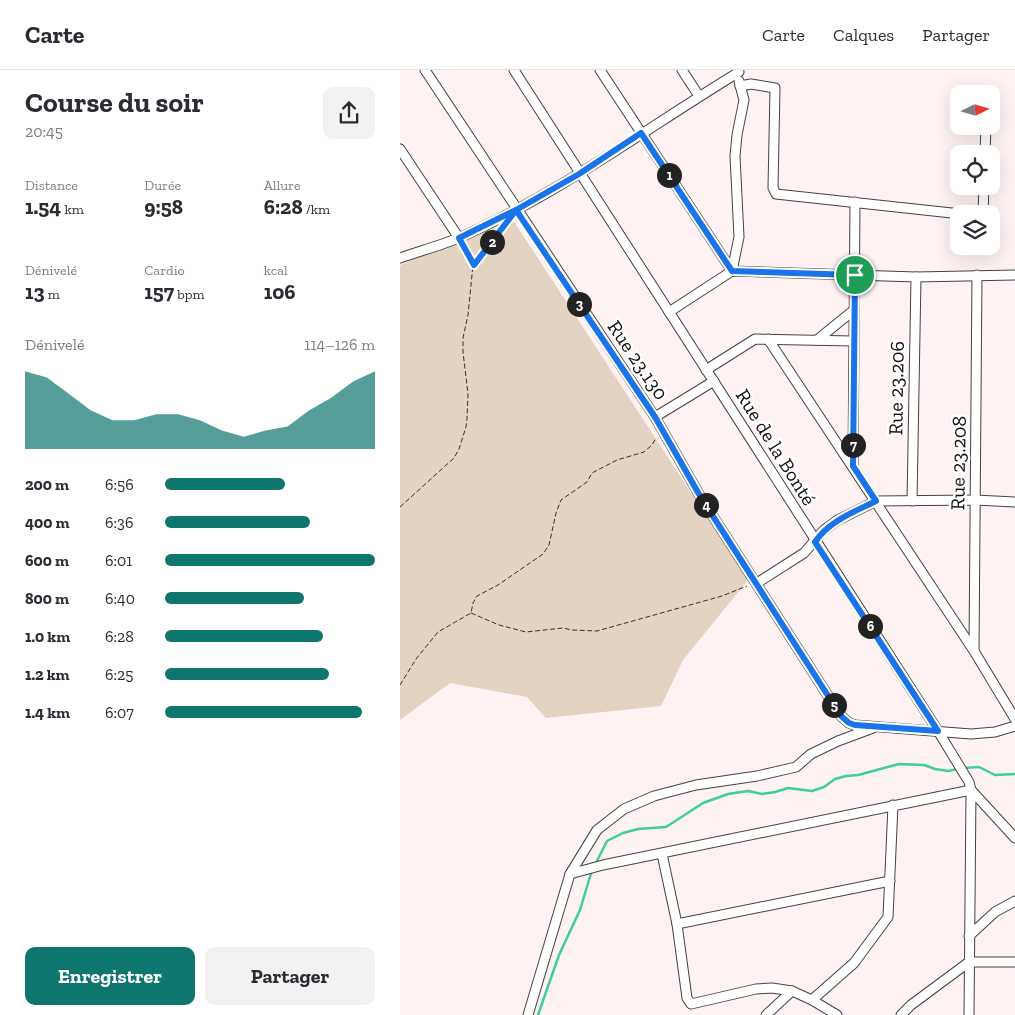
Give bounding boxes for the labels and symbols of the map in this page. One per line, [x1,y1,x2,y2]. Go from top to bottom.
north arrow [950,85,1000,135]
pin: 1 [656,162,682,188]
pin: 2 [480,230,504,254]
pin [834,254,876,296]
pin: 3 [566,292,592,316]
street label: Rue 23.130 [603,316,673,404]
street label: Rue 23.206 [883,341,909,435]
street label: Rue de la Bonté [731,384,821,510]
street label: Rue 23.208 [945,416,971,510]
pin: 7 [840,432,866,458]
pin: 4 [694,492,718,518]
pin: 6 [858,614,882,638]
pin: 5 [822,692,846,718]

